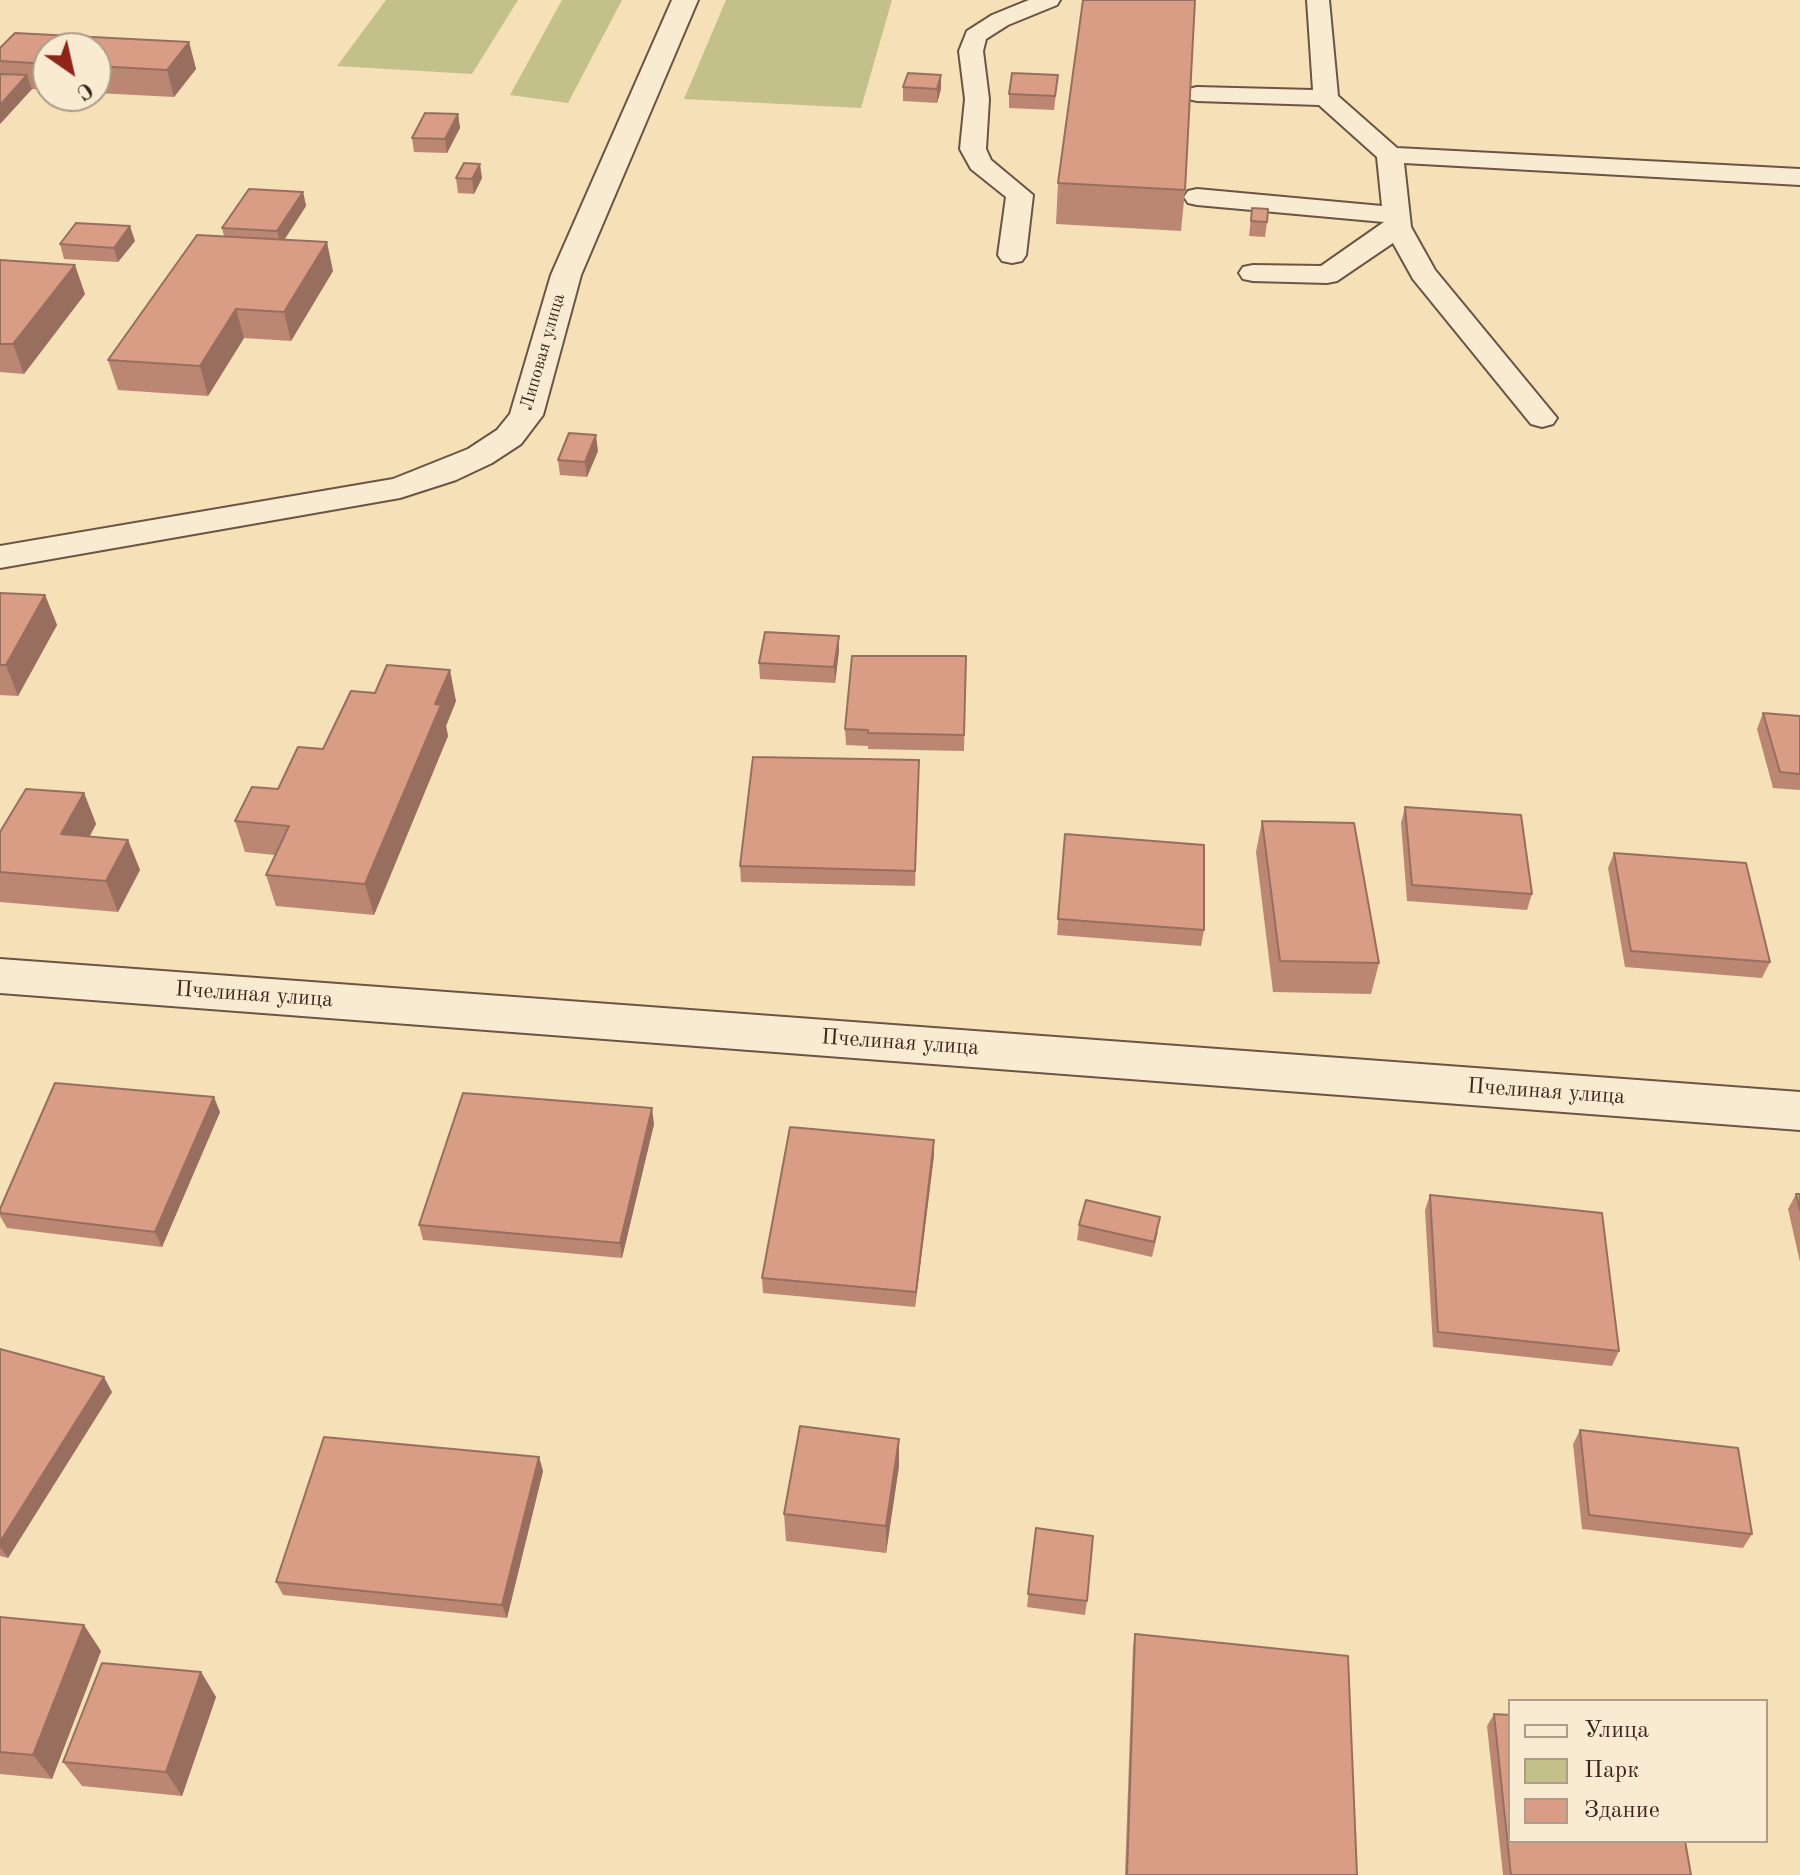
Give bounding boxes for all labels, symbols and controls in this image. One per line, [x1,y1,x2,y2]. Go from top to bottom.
north arrow [32,32,112,112]
text: С [72,77,96,103]
street label: Липовая улица [516,291,570,413]
street label: Пчелиная улица [174,976,334,1014]
street label: Пчелиная улица [820,1024,980,1062]
street label: Пчелиная улица [1466,1073,1626,1111]
legend [1508,1699,1768,1843]
text: Улица [1584,1719,1649,1743]
text: Парк [1584,1759,1639,1783]
text: Здание [1584,1799,1660,1823]

